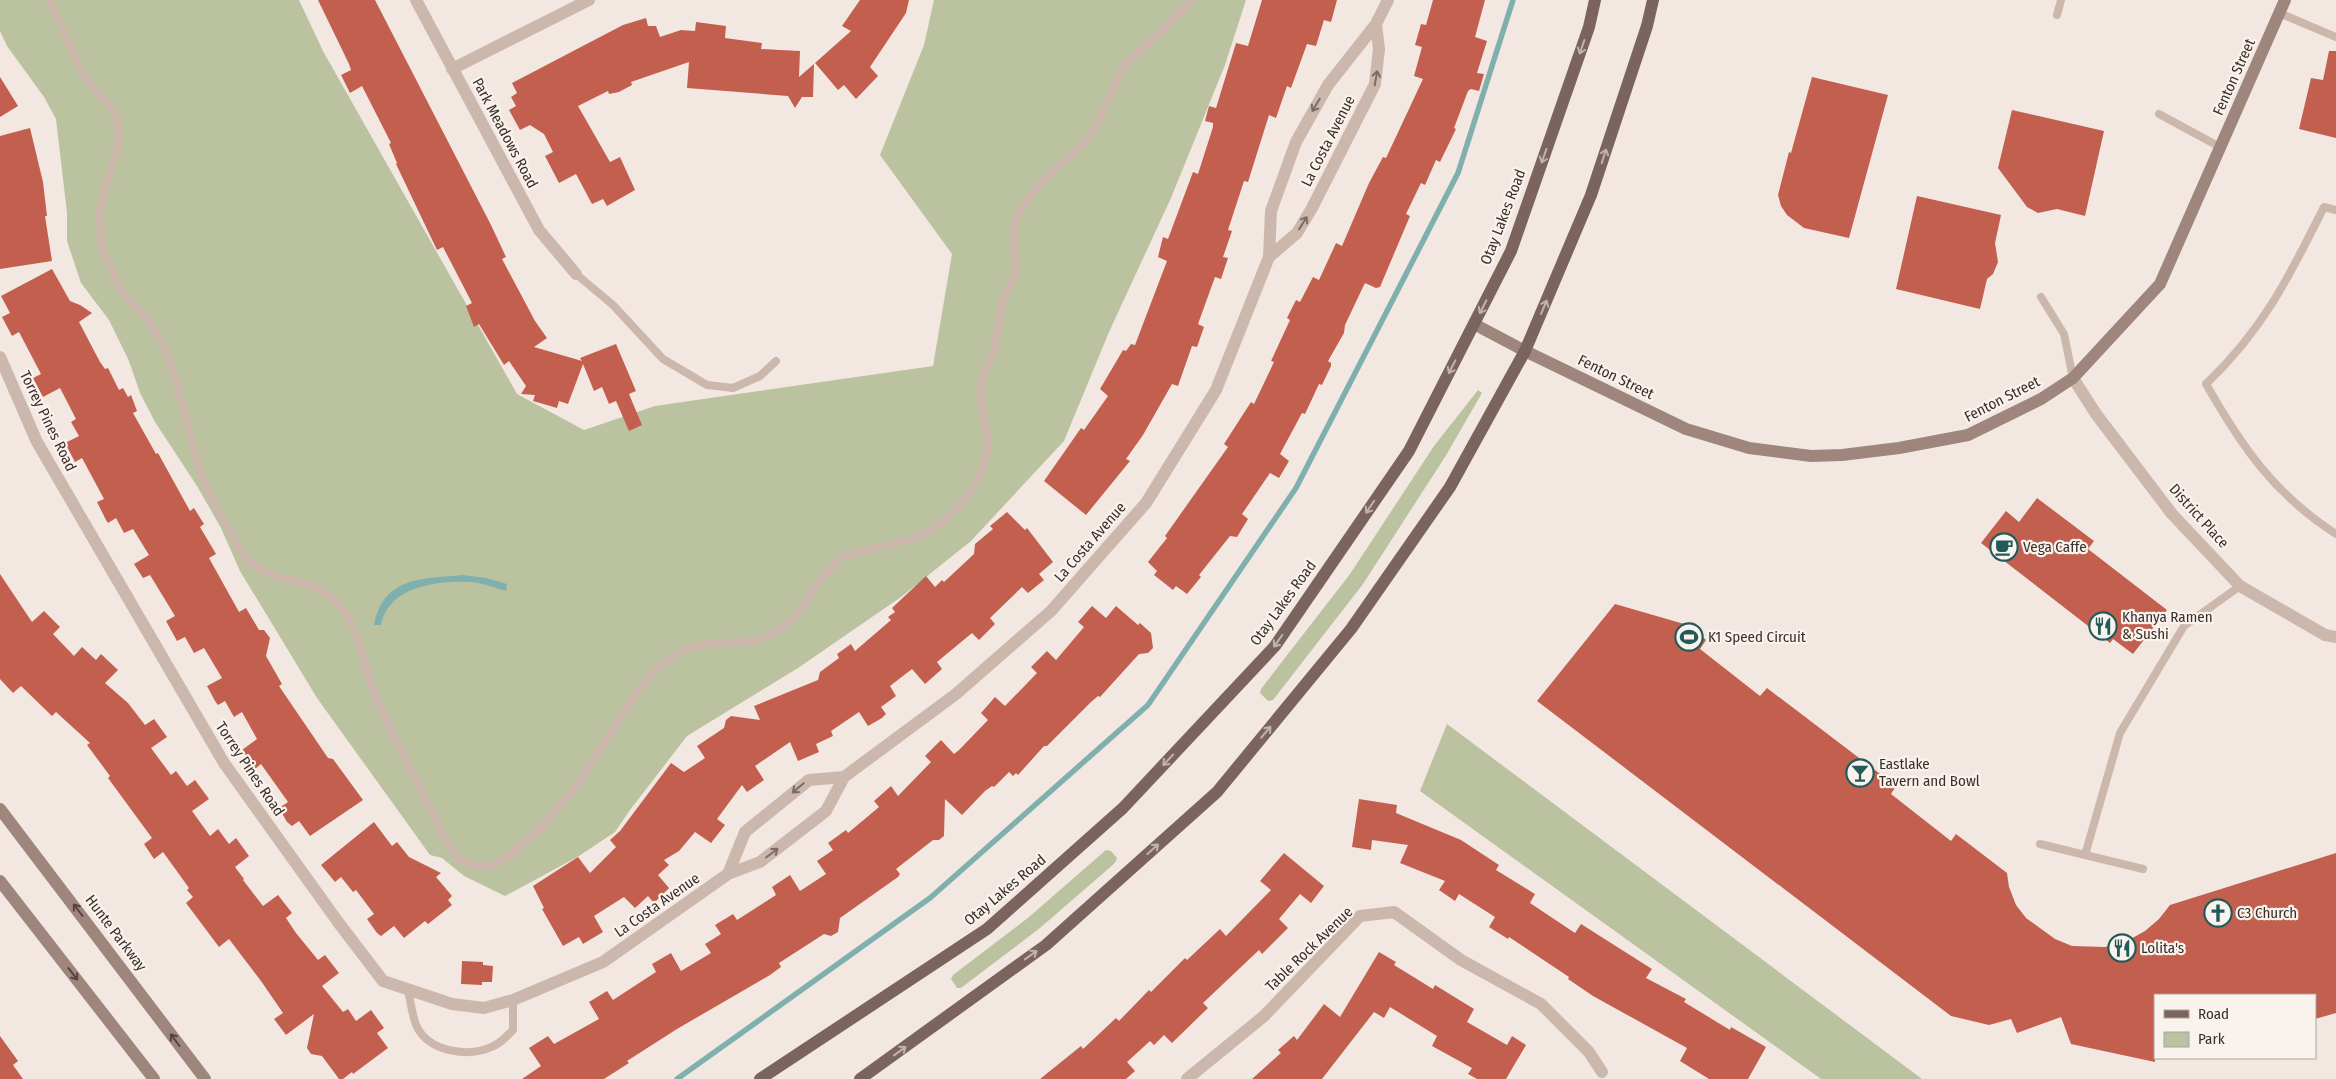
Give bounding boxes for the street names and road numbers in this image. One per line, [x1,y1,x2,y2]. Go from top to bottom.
street label: Fenton Street [2209,36,2259,118]
street label: Park Meadows Road [468,75,542,191]
street label: La Costa Avenue [1297,92,1359,190]
street label: Otay Lakes Road [1477,167,1529,267]
street label: Fenton Street [1575,351,1657,403]
street label: Torrey Pines Road [16,368,80,474]
street label: Fenton Street [1961,372,2043,426]
street label: District Place [2165,480,2233,552]
street label: La Costa Avenue [1050,498,1130,586]
street label: Otay Lakes Road [1246,557,1320,649]
street label: Torrey Pines Road [212,719,288,819]
street label: Otay Lakes Road [961,851,1049,929]
street label: La Costa Avenue [611,869,703,941]
street label: Hunte Parkway [82,891,151,975]
street label: Table Rock Avenue [1262,903,1356,995]

